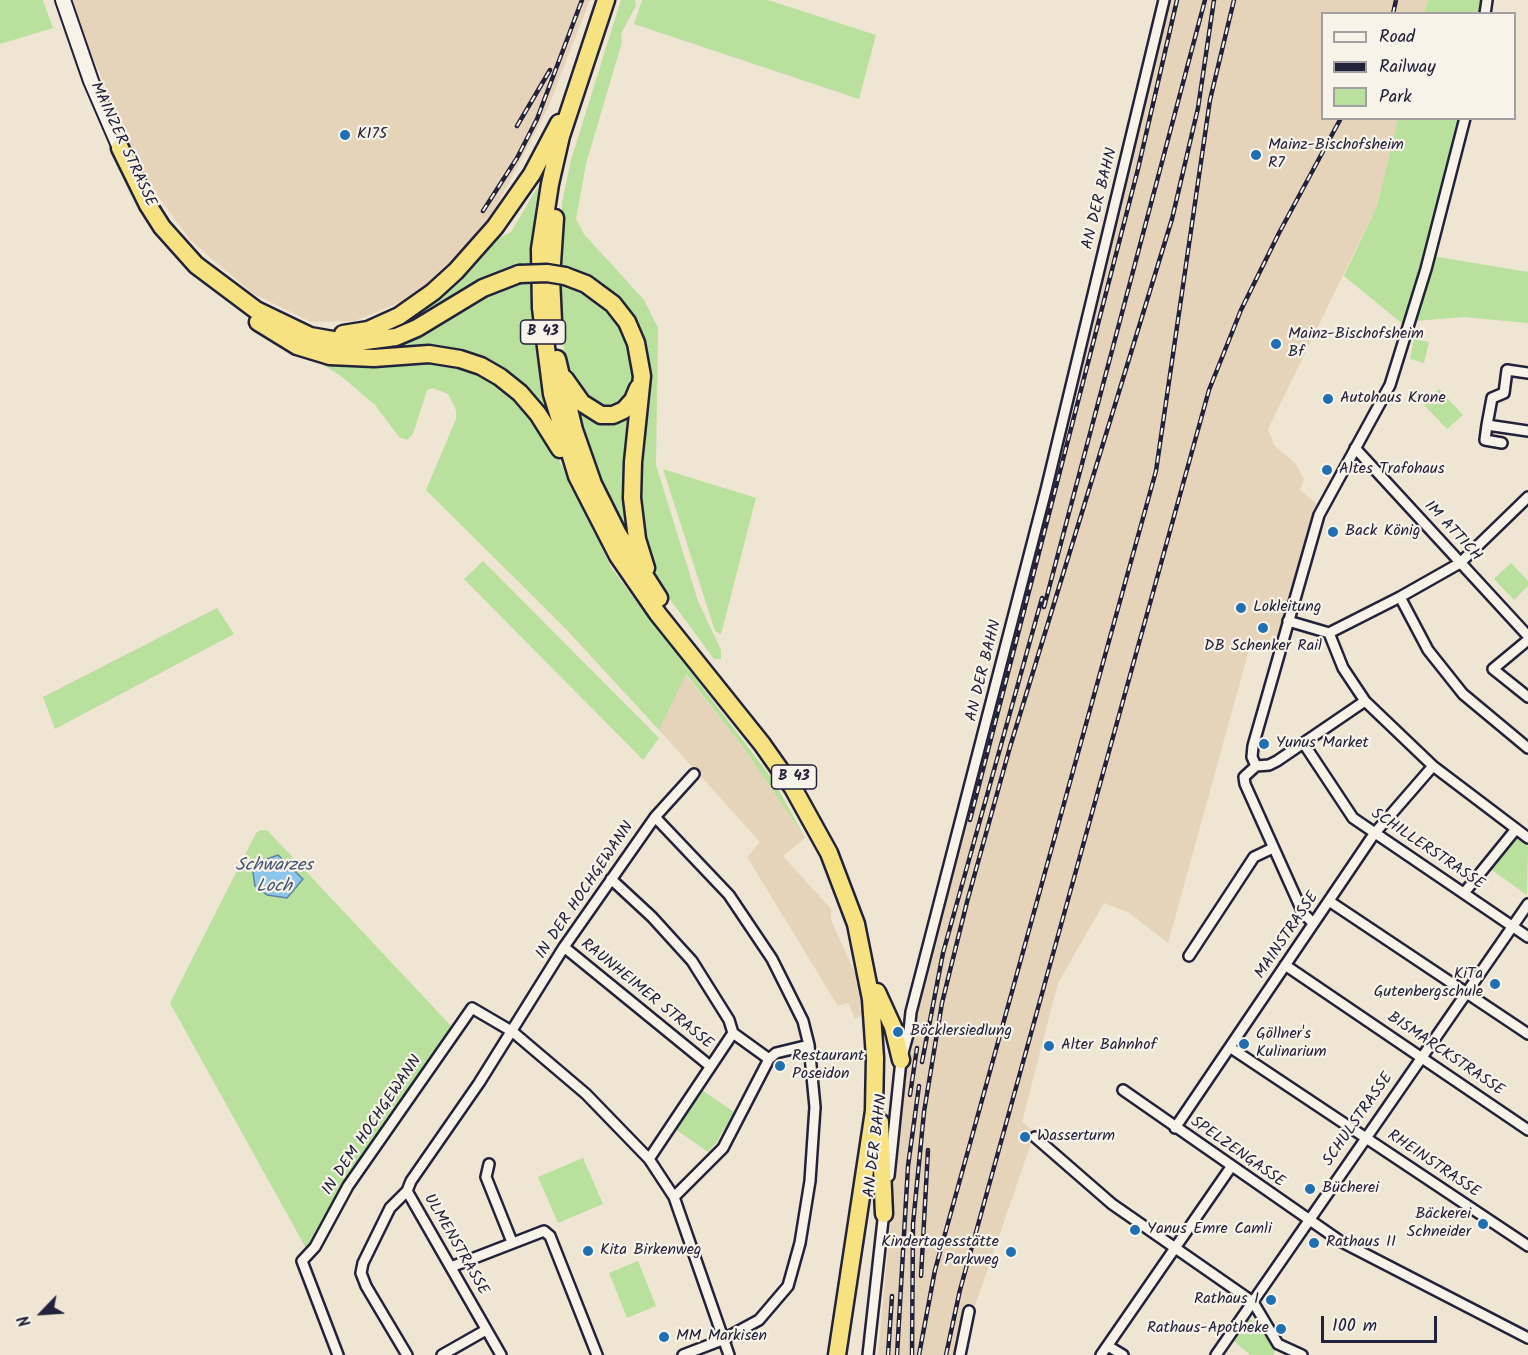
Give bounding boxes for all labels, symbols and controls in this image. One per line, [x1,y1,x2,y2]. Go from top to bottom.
legend [1321,12,1516,120]
text: Road [1379,23,1415,52]
text: Railway [1379,53,1436,82]
street label: MAINZER STRASSE [85,79,159,211]
text: Park [1379,83,1412,112]
place label: K175 [357,125,387,145]
marker: K175 [338,128,352,142]
place label: Mainz-Bischofsheim R7 [1268,136,1404,174]
street label: AN DER BAHN [1079,146,1123,252]
marker: Mainz-Bischofsheim R7 [1249,148,1263,162]
road number: B 43 [520,320,566,344]
place label: Mainz-Bischofsheim Bf [1288,325,1424,363]
marker: Mainz-Bischofsheim Bf [1269,337,1283,351]
place label: Autohaus Krone [1340,389,1446,409]
marker: Autohaus Krone [1321,392,1335,406]
place label: Altes Trafohaus [1339,460,1444,480]
marker: Altes Trafohaus [1320,463,1334,477]
street label: IM ATTICH [1419,498,1485,566]
place label: Back König [1345,522,1420,542]
marker: Back König [1326,525,1340,539]
place label: Lokleitung [1253,598,1321,618]
marker: Lokleitung [1234,601,1248,615]
street label: AN DER BAHN [963,618,1007,724]
marker: DB Schenker Rail [1256,621,1270,635]
place label: DB Schenker Rail [1204,637,1322,657]
place label: Yunus Market [1276,734,1369,754]
marker: Yunus Market [1257,737,1271,751]
road number: B 43 [772,765,816,789]
street label: SCHILLERSTRASSE [1367,805,1487,895]
street label: IN DER HOCHGEWANN [533,819,639,963]
water label: Schwarzes Loch [235,856,313,898]
street label: MAINSTRASSE [1252,889,1324,983]
street label: RAUNHEIMER STRASSE [576,936,716,1054]
place label: KiTa Gutenbergschule [1374,965,1483,1003]
marker: KiTa Gutenbergschule [1488,977,1502,991]
street label: BISMARCKSTRASSE [1383,1009,1507,1101]
place label: Böcklersiedlung [910,1022,1012,1042]
marker: Böcklersiedlung [891,1025,905,1039]
place label: Göllner's Kulinarium [1256,1025,1326,1063]
place label: Alter Bahnhof [1061,1036,1156,1056]
marker: Göllner's Kulinarium [1237,1037,1251,1051]
marker: Alter Bahnhof [1042,1039,1056,1053]
place label: Restaurant Poseidon [792,1047,864,1085]
street label: IN DEM HOCHGEWANN [319,1052,427,1200]
marker: Restaurant Poseidon [773,1059,787,1073]
street label: SCHULSTRASSE [1320,1070,1398,1170]
street label: AN DER BAHN [861,1093,893,1199]
street label: SPELZENGASSE [1186,1113,1288,1193]
place label: Wasserturm [1037,1127,1115,1147]
street label: RHEINSTRASSE [1383,1127,1483,1203]
marker: Wasserturm [1018,1130,1032,1144]
place label: Bücherei [1322,1179,1379,1199]
marker: Bücherei [1303,1182,1317,1196]
street label: ULMENSTRASSE [418,1191,492,1299]
place label: Bäckerei Schneider [1407,1205,1471,1243]
marker: Bäckerei Schneider [1476,1217,1490,1231]
place label: Yanus Emre Camli [1147,1220,1272,1240]
marker: Yanus Emre Camli [1128,1223,1142,1237]
place label: Kindertagesstätte Parkweg [881,1233,999,1271]
place label: Rathaus II [1326,1233,1396,1253]
marker: Rathaus II [1307,1236,1321,1250]
place label: Kita Birkenweg [600,1241,701,1261]
marker: Kita Birkenweg [581,1244,595,1258]
marker: Kindertagesstätte Parkweg [1004,1245,1018,1259]
north arrow [12,1283,72,1343]
place label: Rathaus I [1194,1290,1259,1310]
marker: Rathaus I [1264,1293,1278,1307]
scale bar [1324,1304,1440,1342]
text: N [12,1311,39,1331]
text: 100 m [1332,1312,1377,1341]
place label: Rathaus-Apotheke [1147,1319,1269,1339]
marker: Rathaus-Apotheke [1274,1322,1288,1336]
place label: MM Markisen [676,1327,767,1347]
marker: MM Markisen [657,1330,671,1344]

